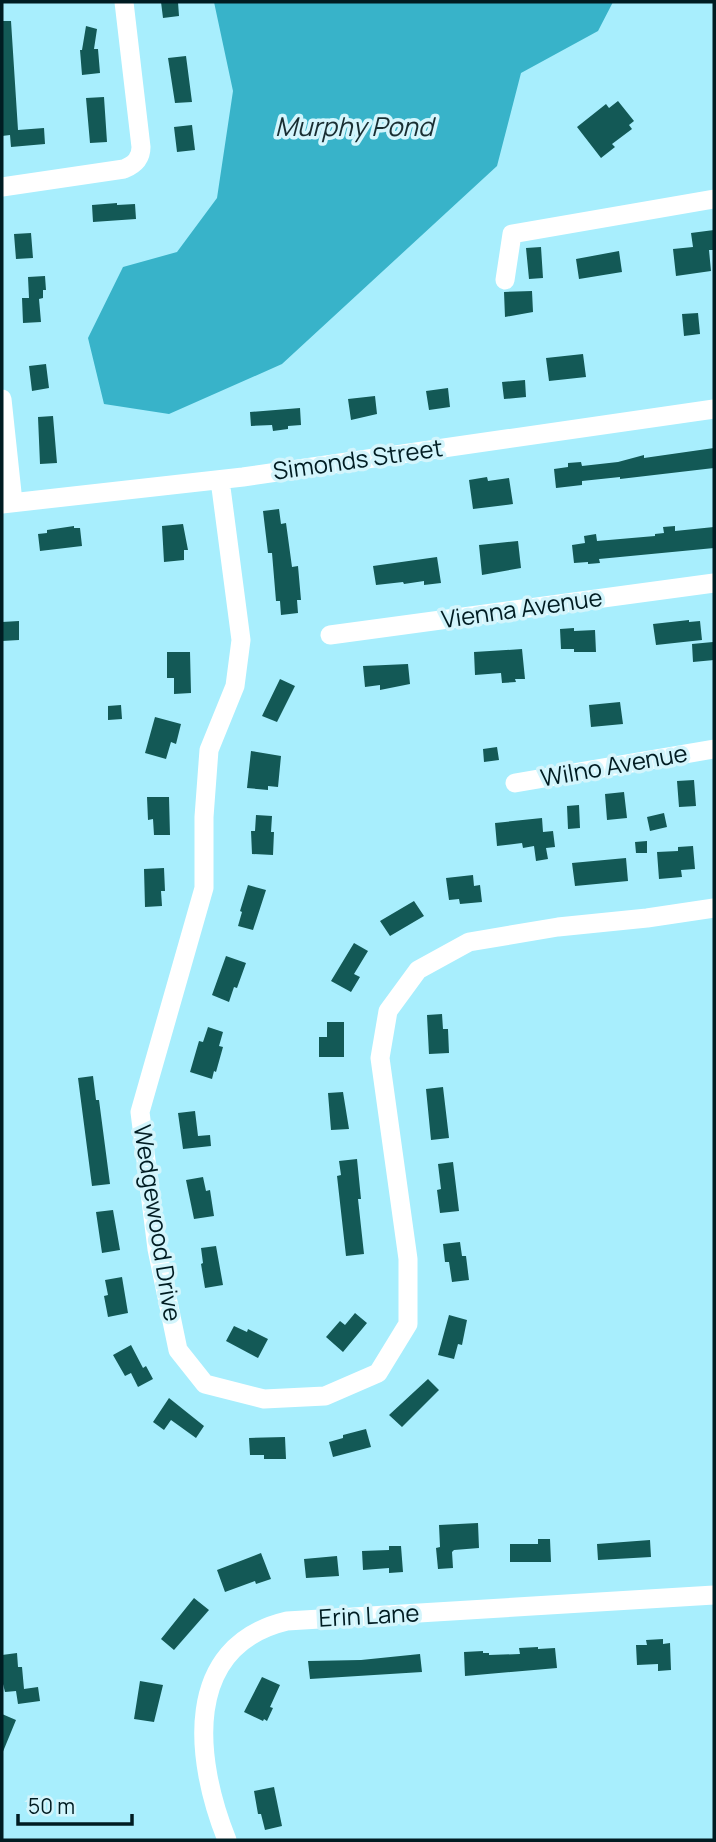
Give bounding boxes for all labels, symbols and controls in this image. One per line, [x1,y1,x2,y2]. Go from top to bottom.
water label: Murphy Pond [275,108,437,144]
street label: Simonds Street [271,430,445,487]
street label: Vienna Avenue [439,580,604,635]
street label: Wilno Avenue [538,735,690,794]
street label: Wedgewood Drive [127,1122,190,1323]
street label: Erin Lane [318,1595,420,1634]
scale bar [18,1783,131,1827]
text: 50 m [28,1792,75,1820]

